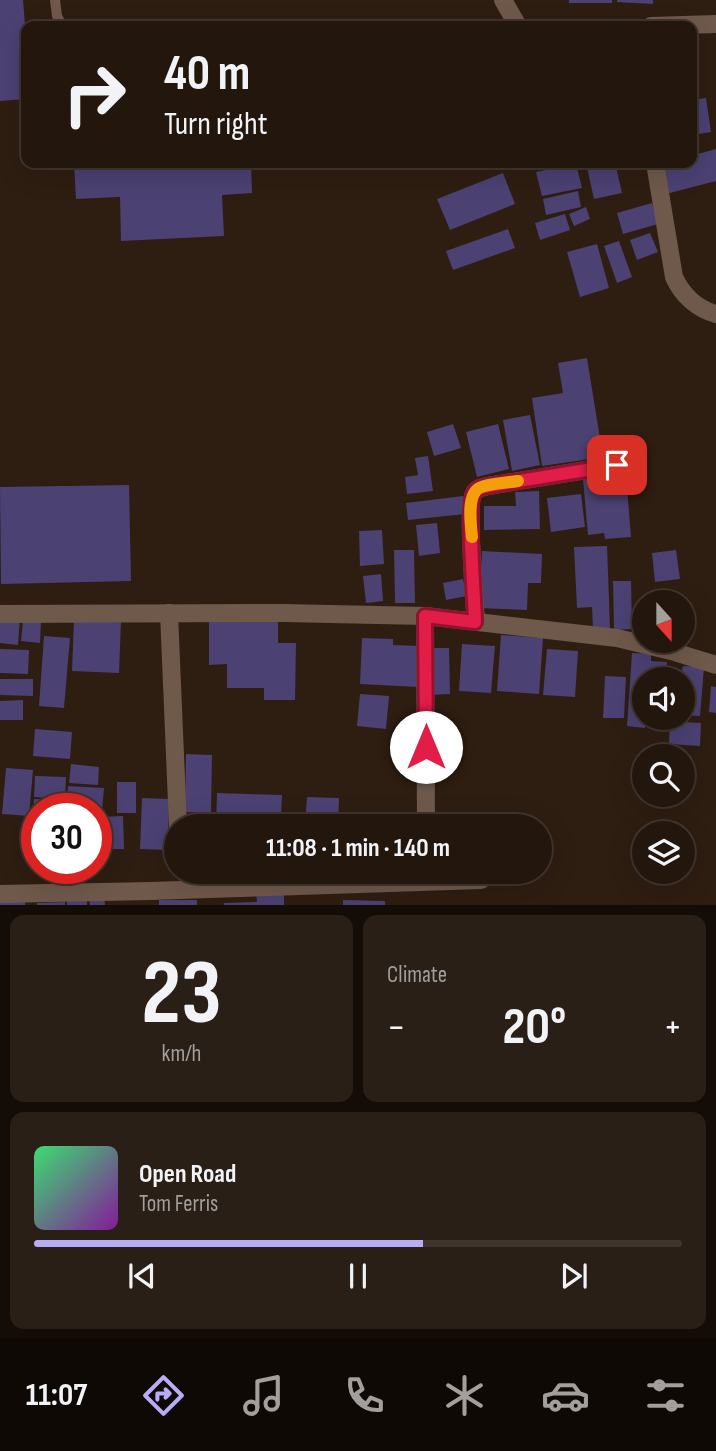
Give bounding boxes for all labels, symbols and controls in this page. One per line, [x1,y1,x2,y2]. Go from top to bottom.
text: 40 m [164,45,250,104]
icon: right [49,49,140,140]
text: Turn right [164,105,268,144]
pin [587,435,647,495]
icon: arrive [598,446,636,484]
north arrow [632,590,695,653]
map controls [632,590,695,884]
button: sound [632,667,695,730]
position arrow [389,710,463,784]
button: search [632,744,695,807]
speed limit sign: 30 [21,793,112,884]
button: layers [632,821,695,884]
text: 11:08 · 1 min · 140 m [266,833,450,864]
text: 23 [141,940,222,1049]
text: Climate [387,961,447,989]
text: 20° [503,996,566,1059]
text: − [387,1005,406,1050]
text: + [663,1005,682,1050]
text: km/h [162,1040,201,1068]
text: Open Road [139,1159,236,1190]
text: Tom Ferris [139,1190,218,1218]
icon: previous [123,1257,161,1295]
icon: pause [339,1257,377,1295]
icon: next [555,1257,593,1295]
icon: directions [139,1371,188,1420]
icon: music [239,1371,288,1420]
icon: phone [340,1371,389,1420]
icon: climate [440,1371,489,1420]
icon: car [541,1371,590,1420]
icon: filters [641,1371,690,1420]
text: 11:07 [26,1376,87,1415]

